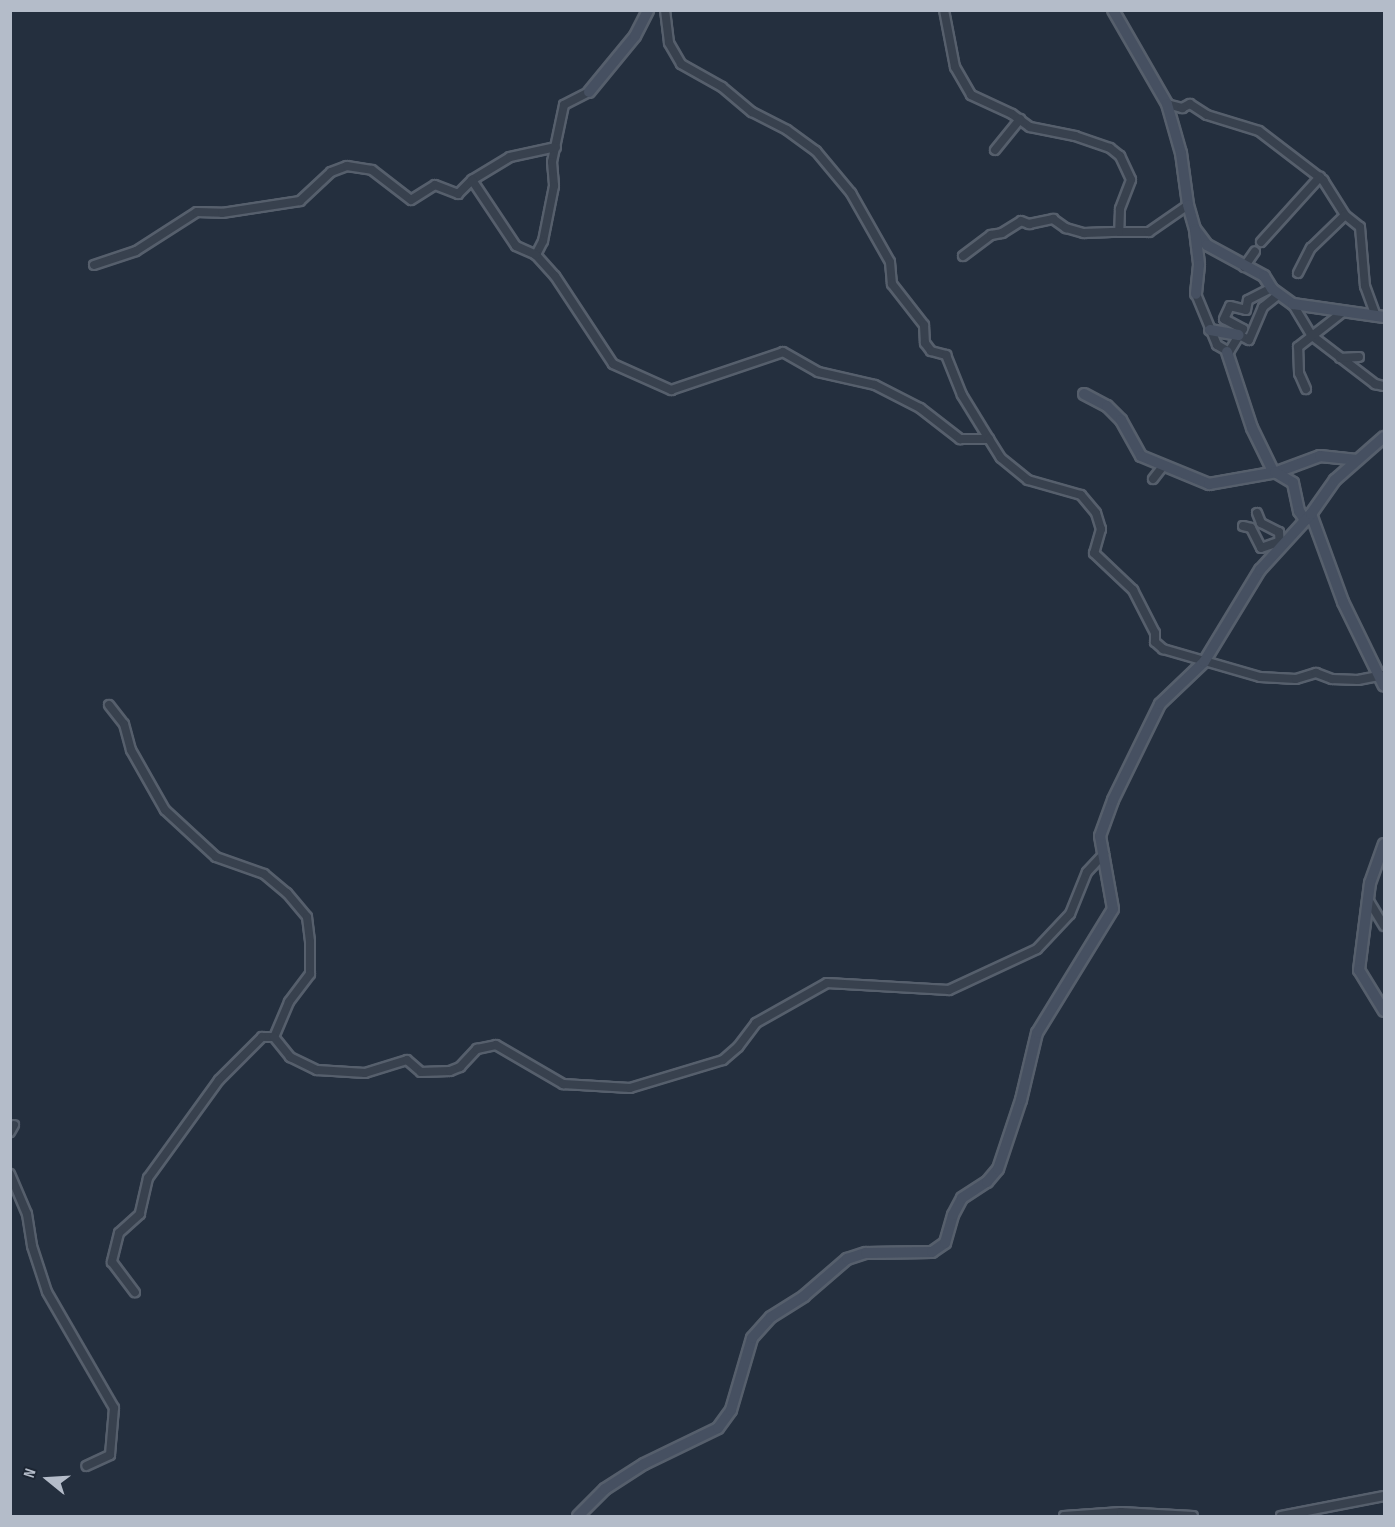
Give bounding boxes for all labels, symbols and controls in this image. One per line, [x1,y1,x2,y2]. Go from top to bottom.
north arrow [18,1449,78,1509]
text: N [20,1466,41,1480]

